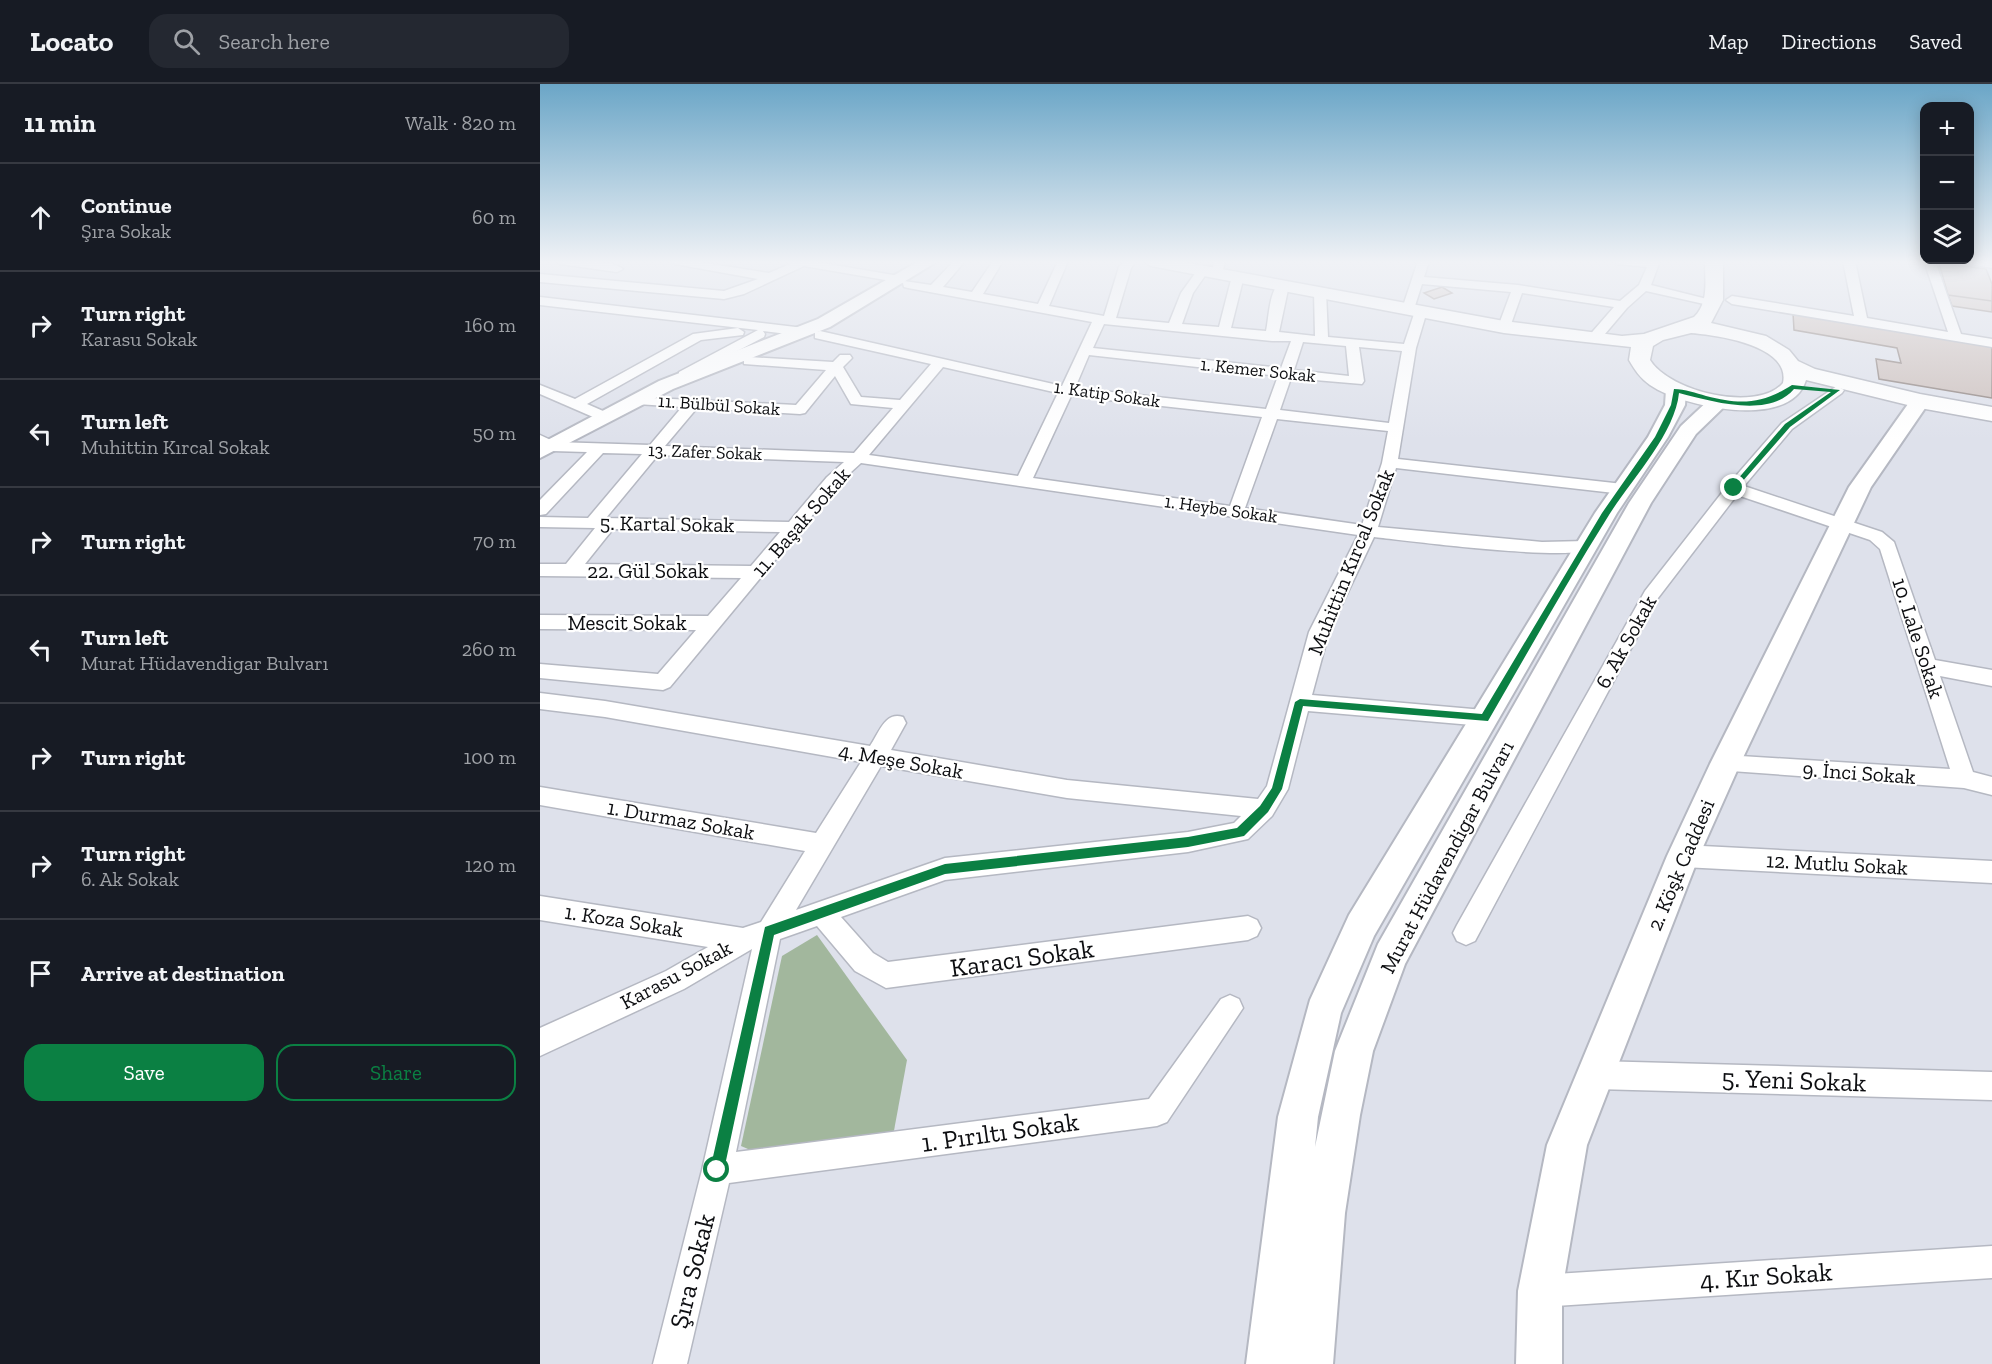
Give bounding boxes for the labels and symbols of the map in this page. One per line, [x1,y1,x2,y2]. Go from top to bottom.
street label: 1. Kemer Sokak [1199,353,1317,387]
street label: 1. Katip Sokak [1052,376,1162,412]
street label: 11. Bülbül Sokak [657,390,781,420]
street label: 13. Zafer Sokak [647,439,763,465]
street label: 11. Başak Sokak [746,462,855,582]
street label: Muhittin Kırcal Sokak [1302,465,1399,658]
route end [1720,474,1746,500]
street label: 1. Heybe Sokak [1163,490,1279,528]
street label: 5. Kartal Sokak [599,510,735,537]
street label: 22. Gül Sokak [587,558,709,583]
street label: 10. Lale Sokak [1887,575,1950,701]
street label: 6. Ak Sokak [1590,591,1661,693]
street label: Mescit Sokak [567,610,687,635]
street label: Murat Hüdavendigar Bulvarı [1375,736,1519,977]
street label: 4. Meşe Sokak [837,737,965,784]
street label: 9. İnci Sokak [1802,756,1917,789]
street label: 1. Durmaz Sokak [605,794,757,845]
street label: 2. Köşk Caddesi [1642,795,1720,934]
street label: 12. Mutlu Sokak [1766,847,1909,880]
street label: 1. Koza Sokak [563,899,685,942]
street label: Karacı Sokak [948,932,1096,984]
street label: Karasu Sokak [616,935,736,1014]
street label: 5. Yeni Sokak [1721,1061,1867,1099]
street label: 1. Pırıltı Sokak [919,1105,1081,1159]
route start [703,1156,729,1182]
street label: Şıra Sokak [662,1210,722,1332]
street label: 4. Kır Sokak [1699,1255,1834,1297]

